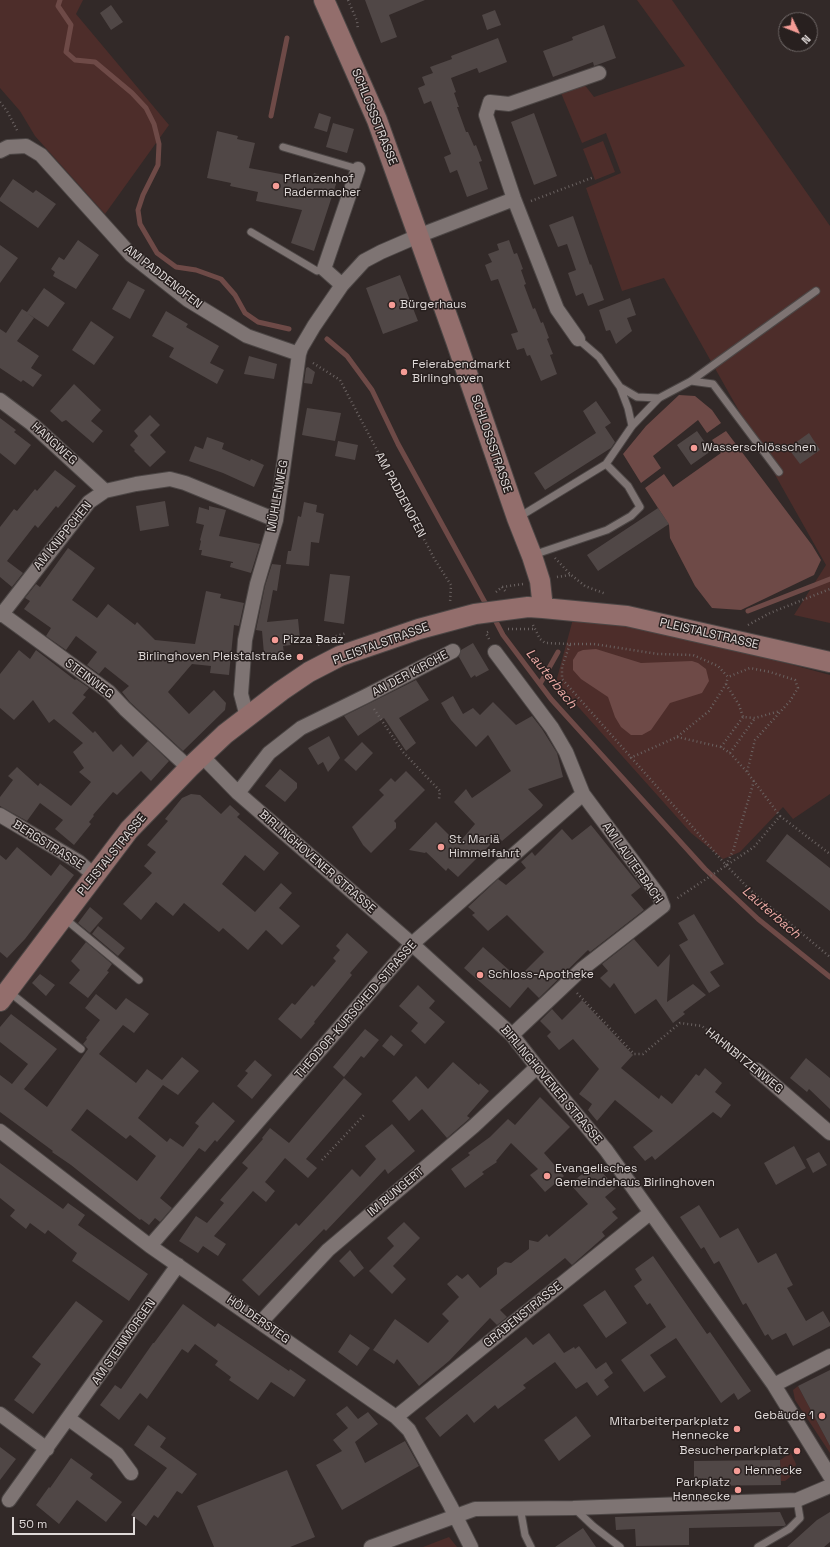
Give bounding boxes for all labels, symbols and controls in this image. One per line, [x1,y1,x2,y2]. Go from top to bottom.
north arrow [778,12,818,52]
text: N [798,32,814,47]
street label: SCHLOSSSTRASSE [348,67,400,167]
place label: Pflanzenhof Radermacher [284,172,361,200]
marker: Pflanzenhof Radermacher [271,181,281,191]
street label: AM PADDENOFEN [121,242,205,312]
place label: Bürgerhaus [400,298,467,312]
marker: Bürgerhaus [387,300,397,310]
place label: Feierabendmarkt Birlinghoven [412,358,510,386]
marker: Feierabendmarkt Birlinghoven [399,367,409,377]
street label: SCHLOSSSTRASSE [467,393,515,495]
street label: HANGWEG [28,420,80,468]
place label: Wasserschlösschen [702,441,816,455]
marker: Wasserschlösschen [689,443,699,453]
street label: AM PADDENOFEN [371,450,429,540]
street label: MÜHLENWEG [265,459,291,533]
street label: AM KNIPPCHEN [31,499,95,573]
street label: PLEISTALSTRASSE [658,616,760,652]
street label: PLEISTALSTRASSE [331,620,431,668]
place label: Pizza Baaz [283,633,344,647]
marker: Pizza Baaz [270,635,280,645]
water label: Lauterbach [522,646,580,712]
street label: AN DER KIRCHE [369,648,451,700]
place label: Birlinghoven Pleistalstraße [138,650,292,664]
marker: Birlinghoven Pleistalstraße [295,652,305,662]
street label: STEINWEG [62,656,116,702]
street label: BIRLINGHOVENER STRASSE [256,807,378,917]
street label: PLEISTALSTRASSE [75,811,149,899]
street label: BERGSTRASSE [10,817,86,873]
street label: AM LAUTERBACH [599,820,665,906]
place label: St. Mariä Himmelfahrt [449,833,520,861]
marker: St. Mariä Himmelfahrt [436,842,446,852]
water label: Lauterbach [739,883,803,943]
street label: THEODOR-KURSCHEID-STRASSE [292,938,420,1082]
place label: Schloss-Apotheke [488,968,594,982]
marker: Schloss-Apotheke [475,970,485,980]
street label: BIRLINGHOVENER STRASSE [497,1023,605,1147]
street label: HAHNBITZENWEG [702,1025,786,1097]
place label: Evangelisches Gemeindehaus Birlinghoven [555,1162,715,1190]
street label: IM BUNGERT [365,1164,427,1220]
marker: Evangelisches Gemeindehaus Birlinghoven [542,1171,552,1181]
street label: GRABENSTRASSE [481,1279,565,1351]
street label: HÖLDERSTEG [224,1293,292,1347]
street label: AM STEINMORGEN [89,1296,159,1388]
place label: Gebäude 1 [754,1409,814,1423]
marker: Gebäude 1 [817,1411,827,1421]
place label: Mitarbeiterparkplatz Hennecke [609,1415,729,1443]
marker: Mitarbeiterparkplatz Hennecke [732,1424,742,1434]
place label: Besucherparkplatz [680,1444,789,1458]
marker: Besucherparkplatz [792,1446,802,1456]
place label: Hennecke [745,1464,802,1478]
marker: Hennecke [732,1466,742,1476]
place label: Parkplatz Hennecke [673,1476,730,1504]
marker: Parkplatz Hennecke [733,1485,743,1495]
scale bar [14,1509,137,1535]
text: 50 m [19,1516,47,1532]

